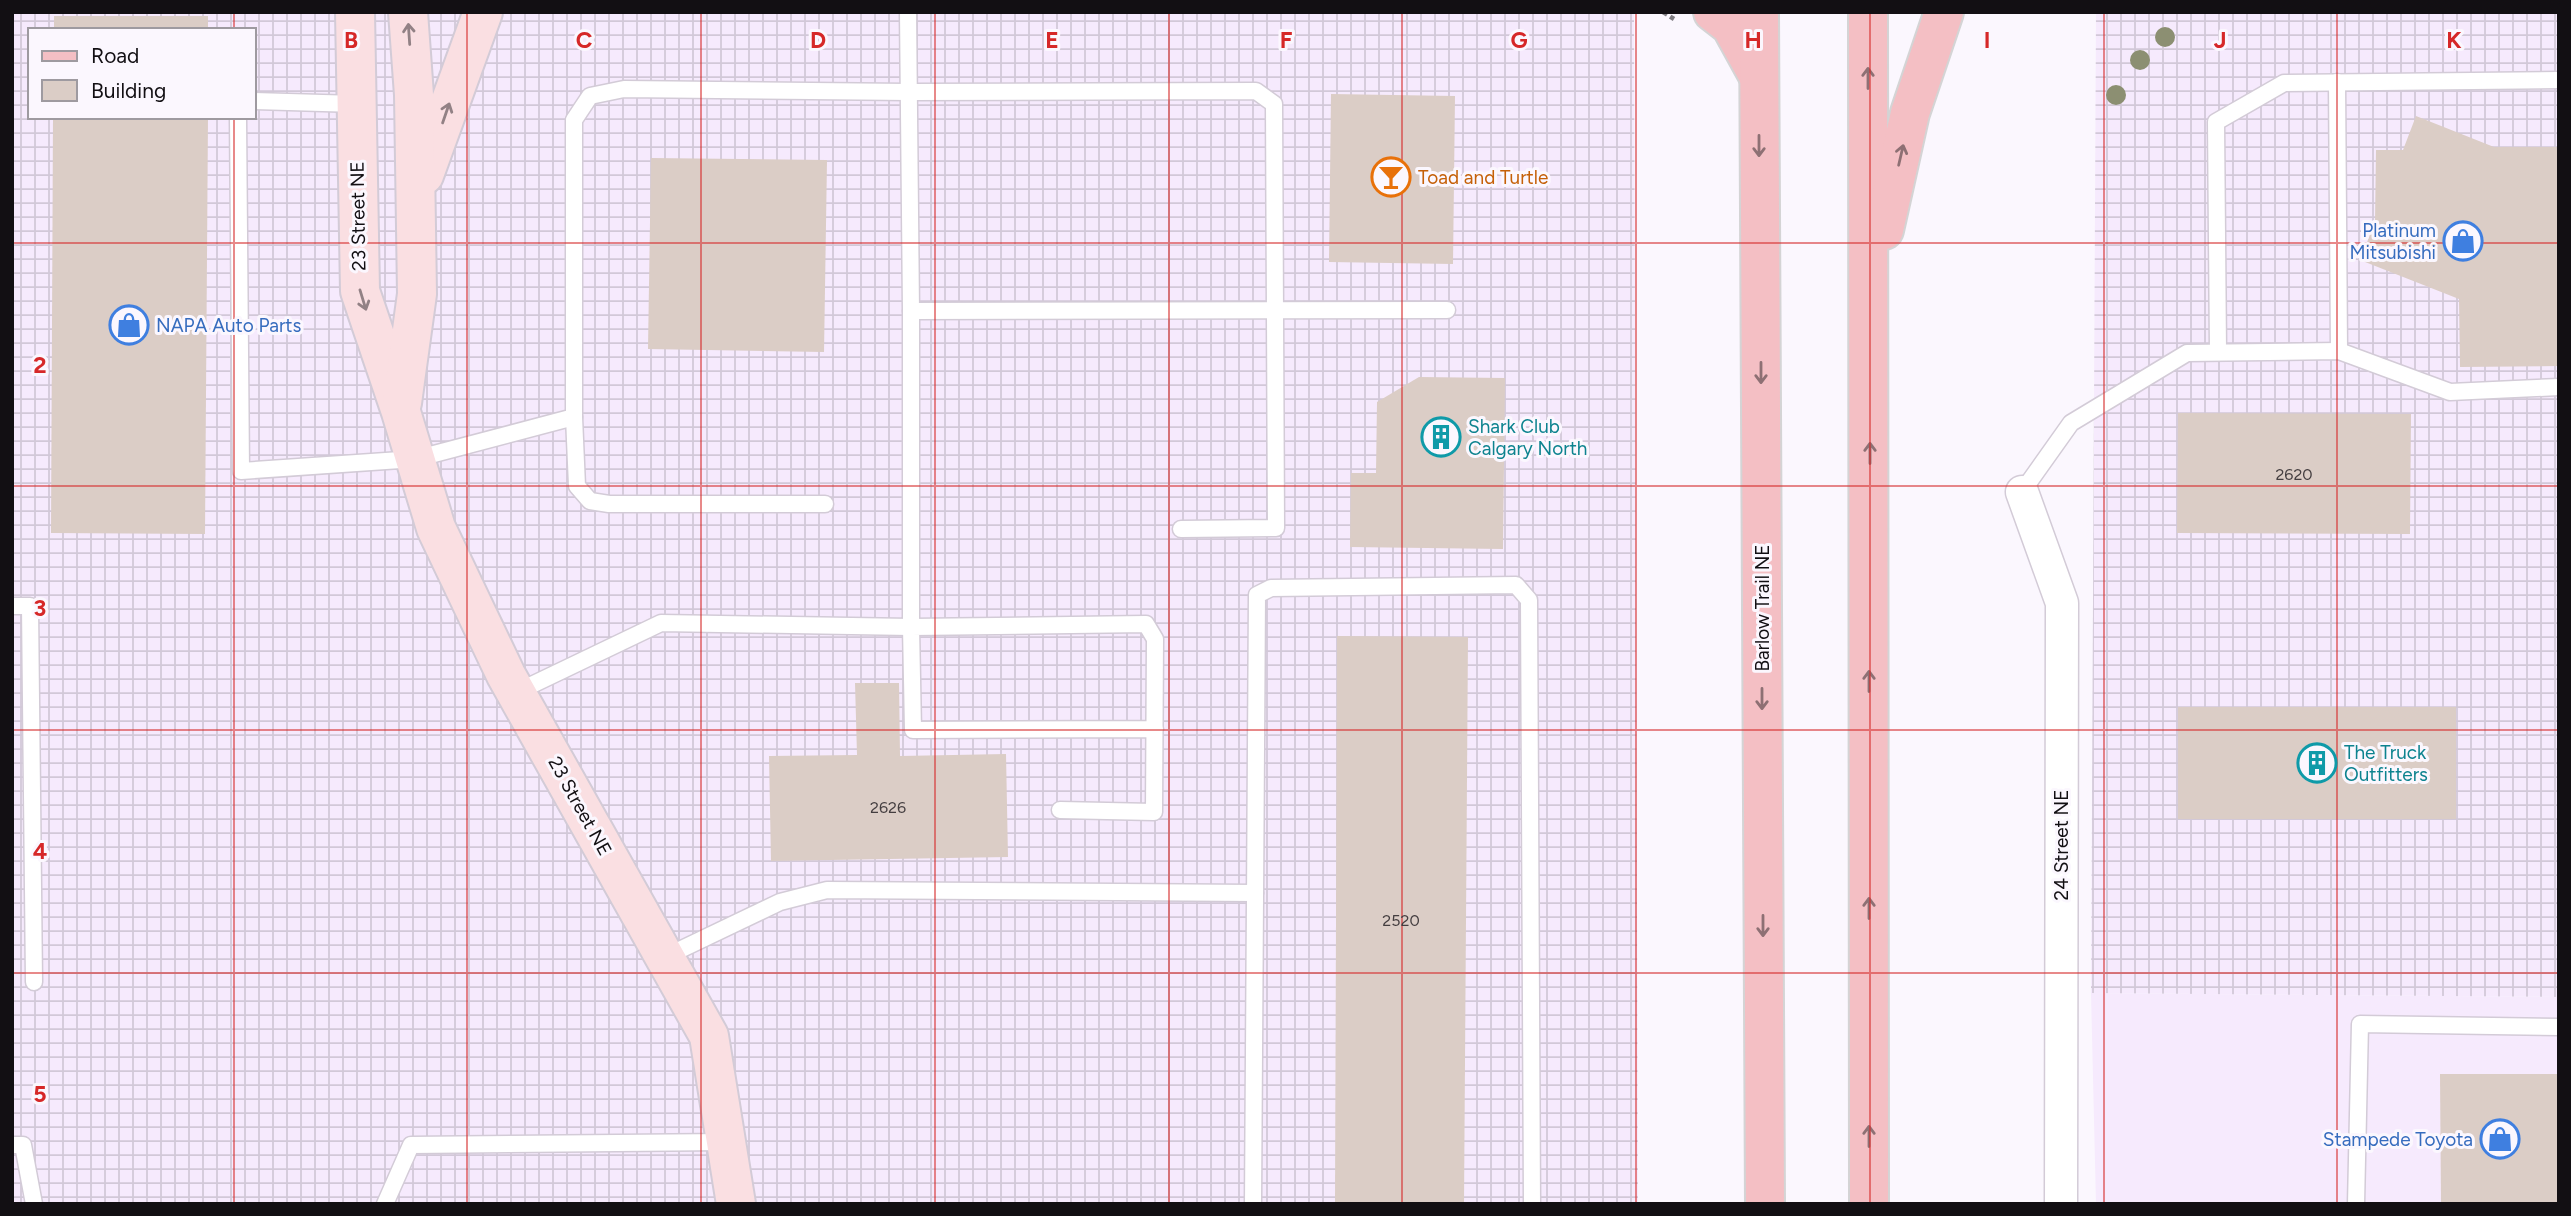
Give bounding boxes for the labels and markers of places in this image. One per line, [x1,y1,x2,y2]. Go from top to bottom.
bar icon: Toad and Turtle [1370,156,1412,198]
place label: Toad and Turtle [1418,166,1548,189]
place label: Platinum Mitsubishi [2349,219,2436,264]
shop icon: Platinum Mitsubishi [2442,220,2484,262]
shop icon: NAPA Auto Parts [108,304,150,346]
place label: NAPA Auto Parts [156,314,302,337]
place label: Shark Club Calgary North [1468,415,1587,460]
building icon: Shark Club Calgary North [1420,416,1462,458]
place label: The Truck Outfitters [2344,741,2428,786]
building icon: The Truck Outfitters [2296,742,2338,784]
shop icon: Stampede Toyota [2479,1118,2521,1160]
place label: Stampede Toyota [2323,1128,2473,1151]

